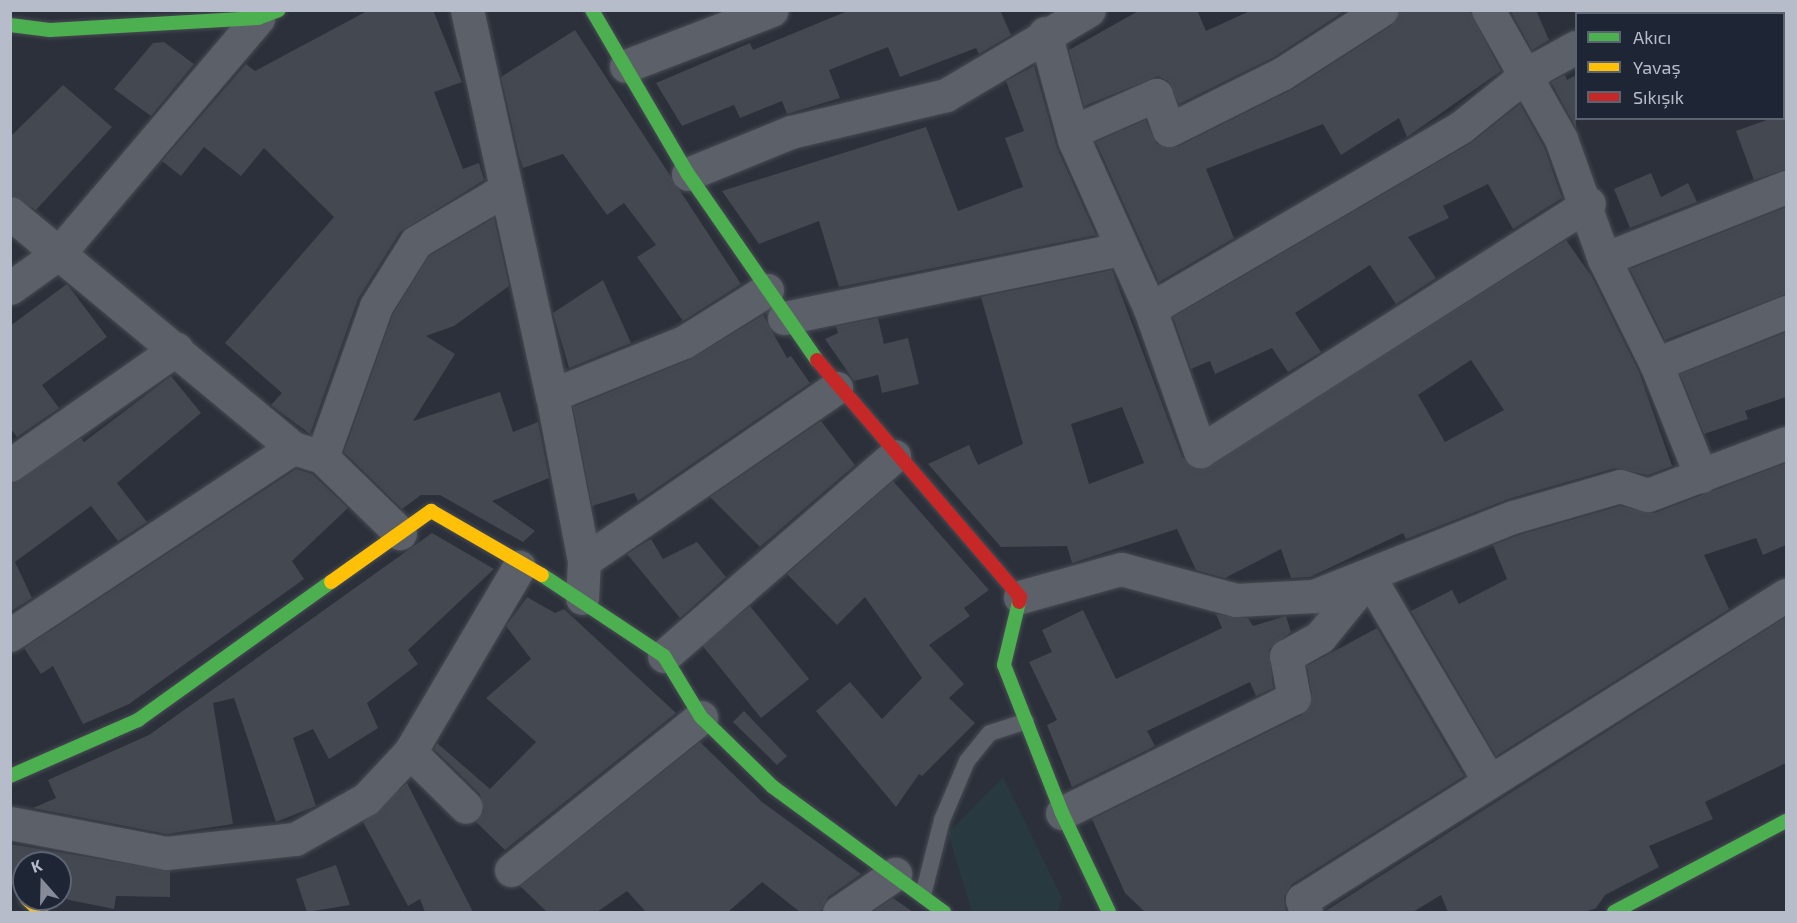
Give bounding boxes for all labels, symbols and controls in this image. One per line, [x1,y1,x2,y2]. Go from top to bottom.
legend [1575,12,1785,120]
text: Akıcı [1633,26,1671,48]
text: Yavaş [1633,56,1681,78]
text: Sıkışık [1633,86,1684,108]
north arrow [12,851,72,911]
text: K [28,855,44,876]

